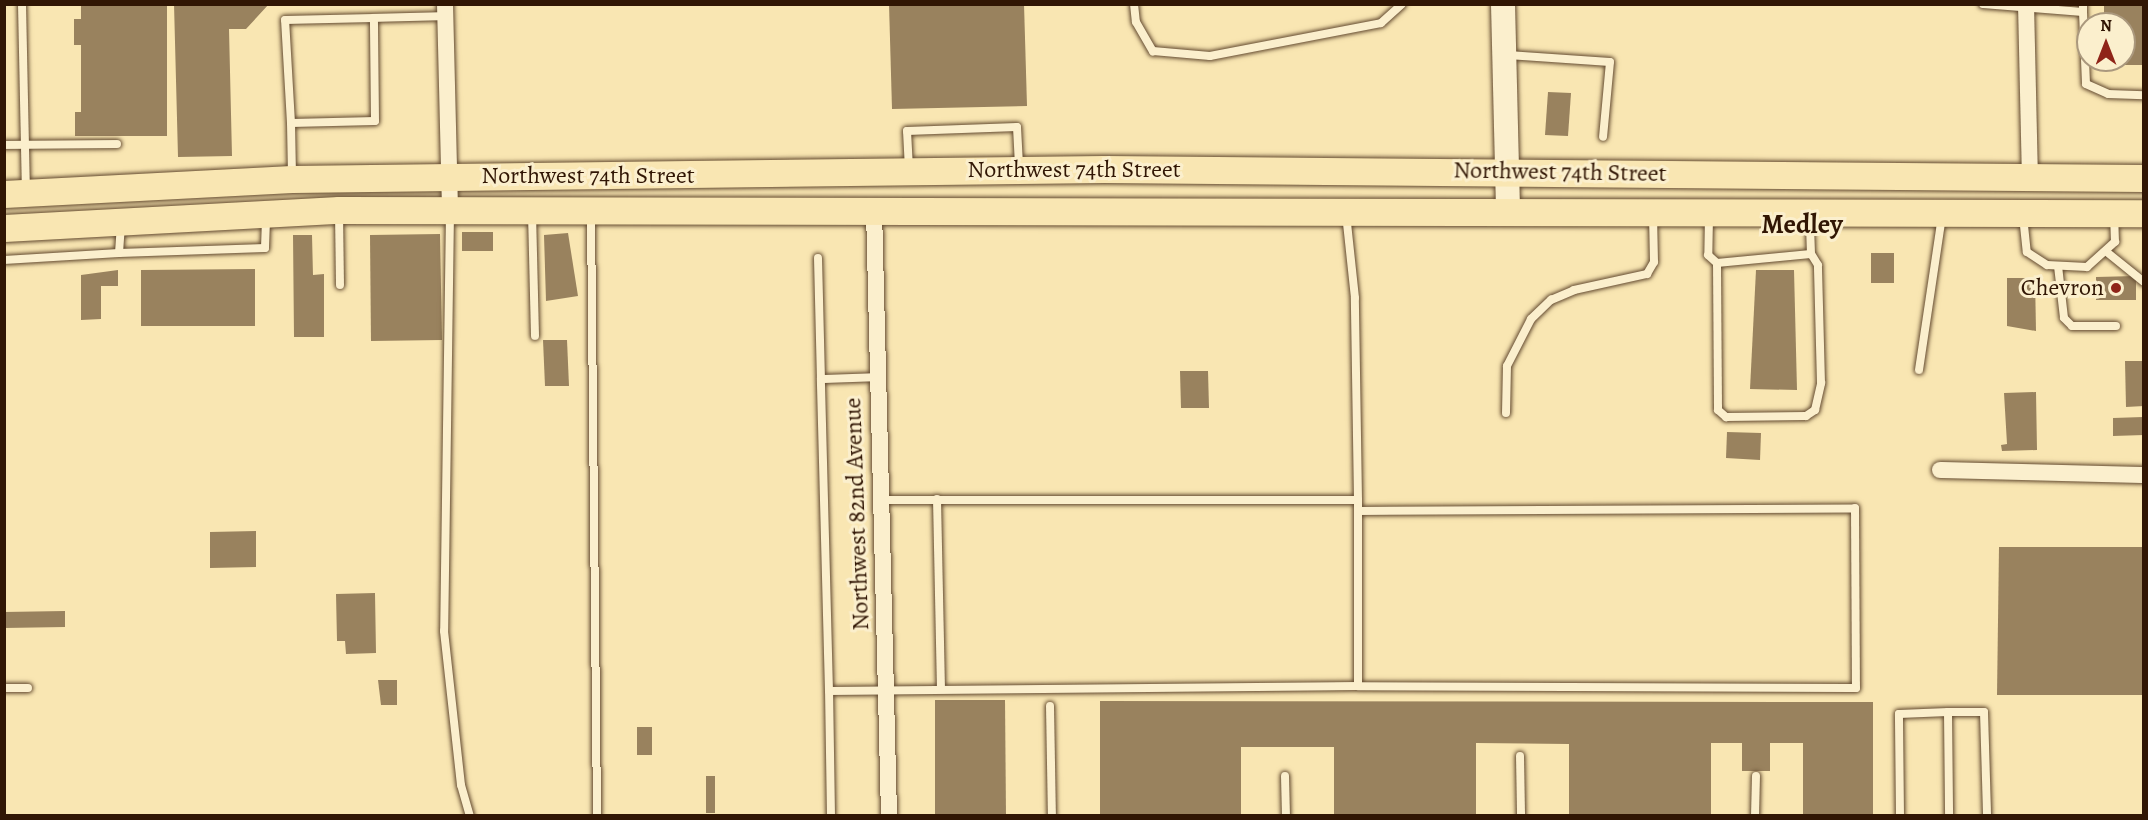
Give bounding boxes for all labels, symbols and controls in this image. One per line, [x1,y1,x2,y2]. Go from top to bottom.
north arrow [2076,12,2136,72]
text: N [2100,15,2112,37]
street label: Northwest 74th Street [967,156,1181,184]
street label: Northwest 74th Street [1453,156,1667,188]
street label: Northwest 74th Street [481,162,695,190]
district label: Medley [1761,209,1843,241]
place label: Chevron [2021,274,2104,302]
marker: Chevron [2109,281,2123,295]
street label: Northwest 82nd Avenue [839,397,875,631]

